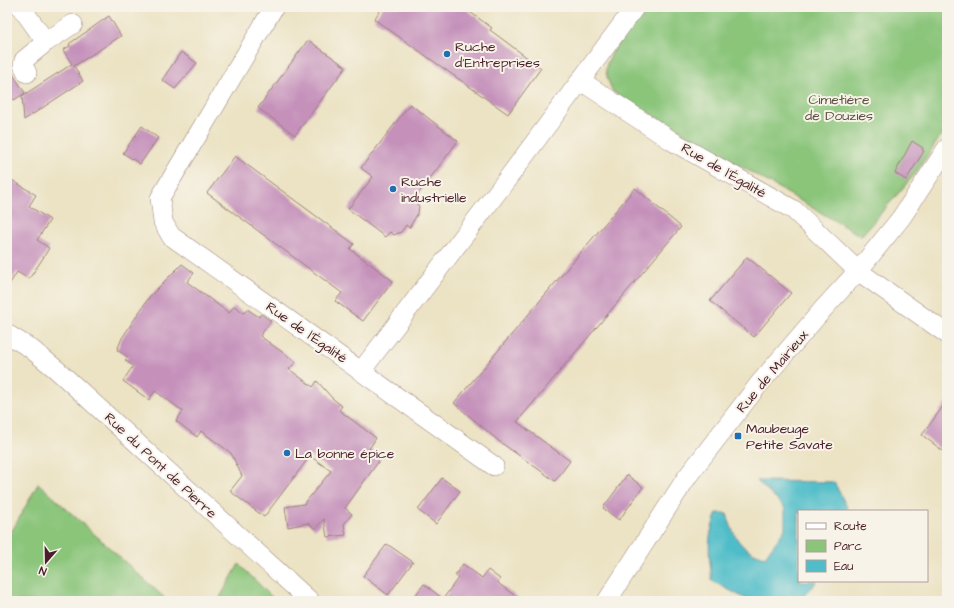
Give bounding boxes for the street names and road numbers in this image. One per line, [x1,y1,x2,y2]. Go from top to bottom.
street label: Rue de l'Égalité [677,138,770,204]
street label: Rue de l'Égalité [262,297,352,369]
street label: Rue de Mairieux [732,326,814,417]
street label: Rue du Pont de Pierre [100,408,221,524]

